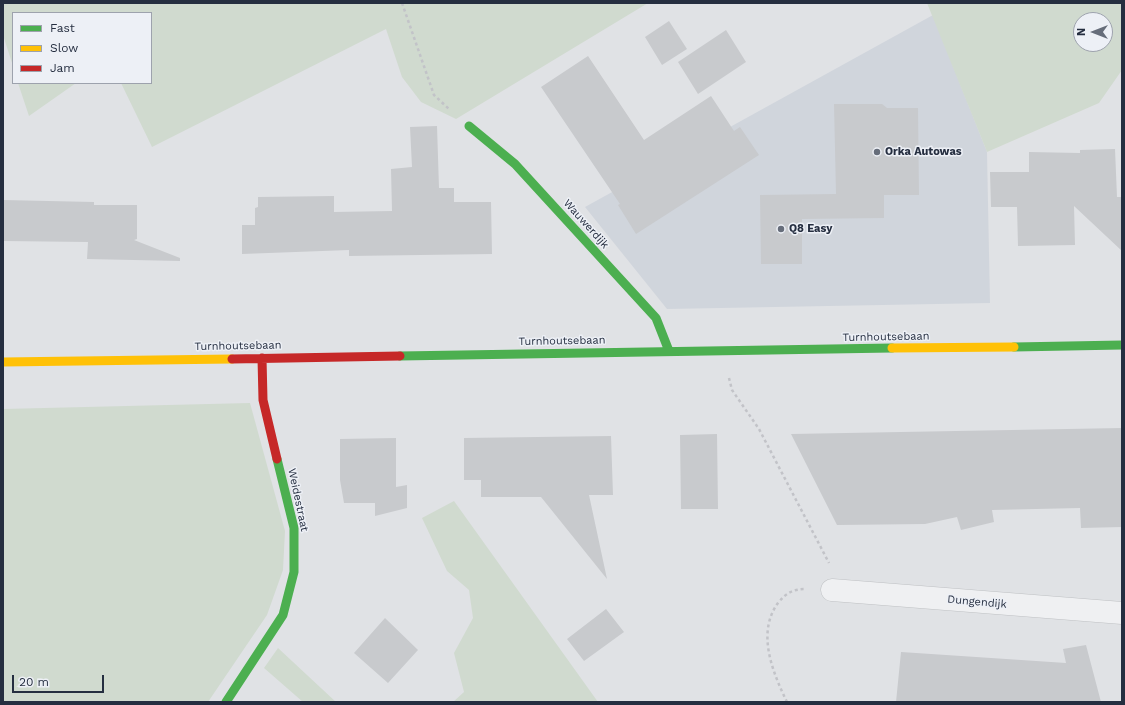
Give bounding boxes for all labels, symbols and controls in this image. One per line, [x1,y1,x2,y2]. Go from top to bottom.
legend [12,12,152,84]
north arrow [1073,12,1113,52]
text: Fast [50,21,75,35]
text: N [1075,28,1088,36]
text: Slow [50,41,78,55]
text: Jam [50,61,75,75]
place label: Orka Autowas [885,145,962,159]
marker: Orka Autowas [872,147,882,157]
street label: Wauwerdijk [560,197,612,251]
place label: Q8 Easy [789,222,832,236]
marker: Q8 Easy [776,224,786,234]
street label: Turnhoutsebaan [842,330,930,344]
street label: Turnhoutsebaan [518,334,606,348]
street label: Turnhoutsebaan [194,339,282,353]
street label: Weidestraat [285,467,311,533]
street label: Dungendijk [947,593,1007,611]
scale bar [14,667,106,693]
text: 20 m [19,675,49,689]

